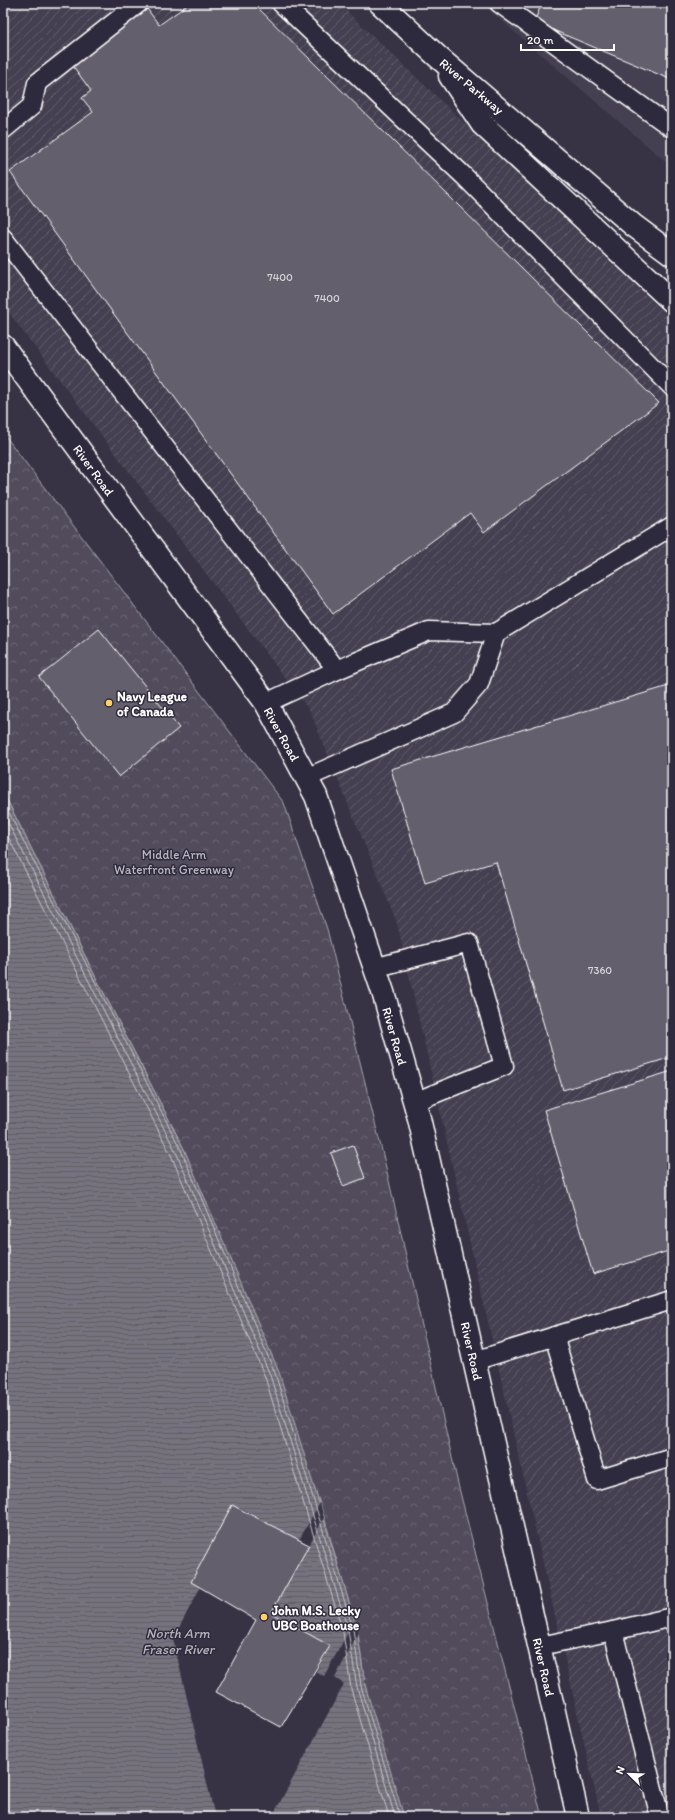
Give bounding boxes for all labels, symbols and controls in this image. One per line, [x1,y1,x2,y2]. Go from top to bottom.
scale bar [521,26,614,52]
text: 20 m [527,33,554,47]
street label: River Parkway [437,55,507,118]
house number: 7400 [267,271,293,284]
house number: 7400 [314,292,340,305]
street label: River Road [70,442,117,499]
place label: Navy League of Canada [117,689,187,719]
marker: Navy League of Canada [104,698,114,708]
street label: River Road [261,704,303,764]
park label: Middle Arm Waterfront Greenway [114,847,234,877]
house number: 7360 [588,964,612,977]
street label: River Road [379,1005,410,1067]
street label: River Road [457,1320,486,1382]
place label: John M.S. Lecky UBC Boathouse [271,1603,361,1633]
marker: John M.S. Lecky UBC Boathouse [259,1612,269,1622]
water label: North Arm Fraser River [142,1625,216,1658]
street label: River Road [529,1636,558,1698]
north arrow [609,1754,649,1794]
text: N [613,1764,628,1776]

